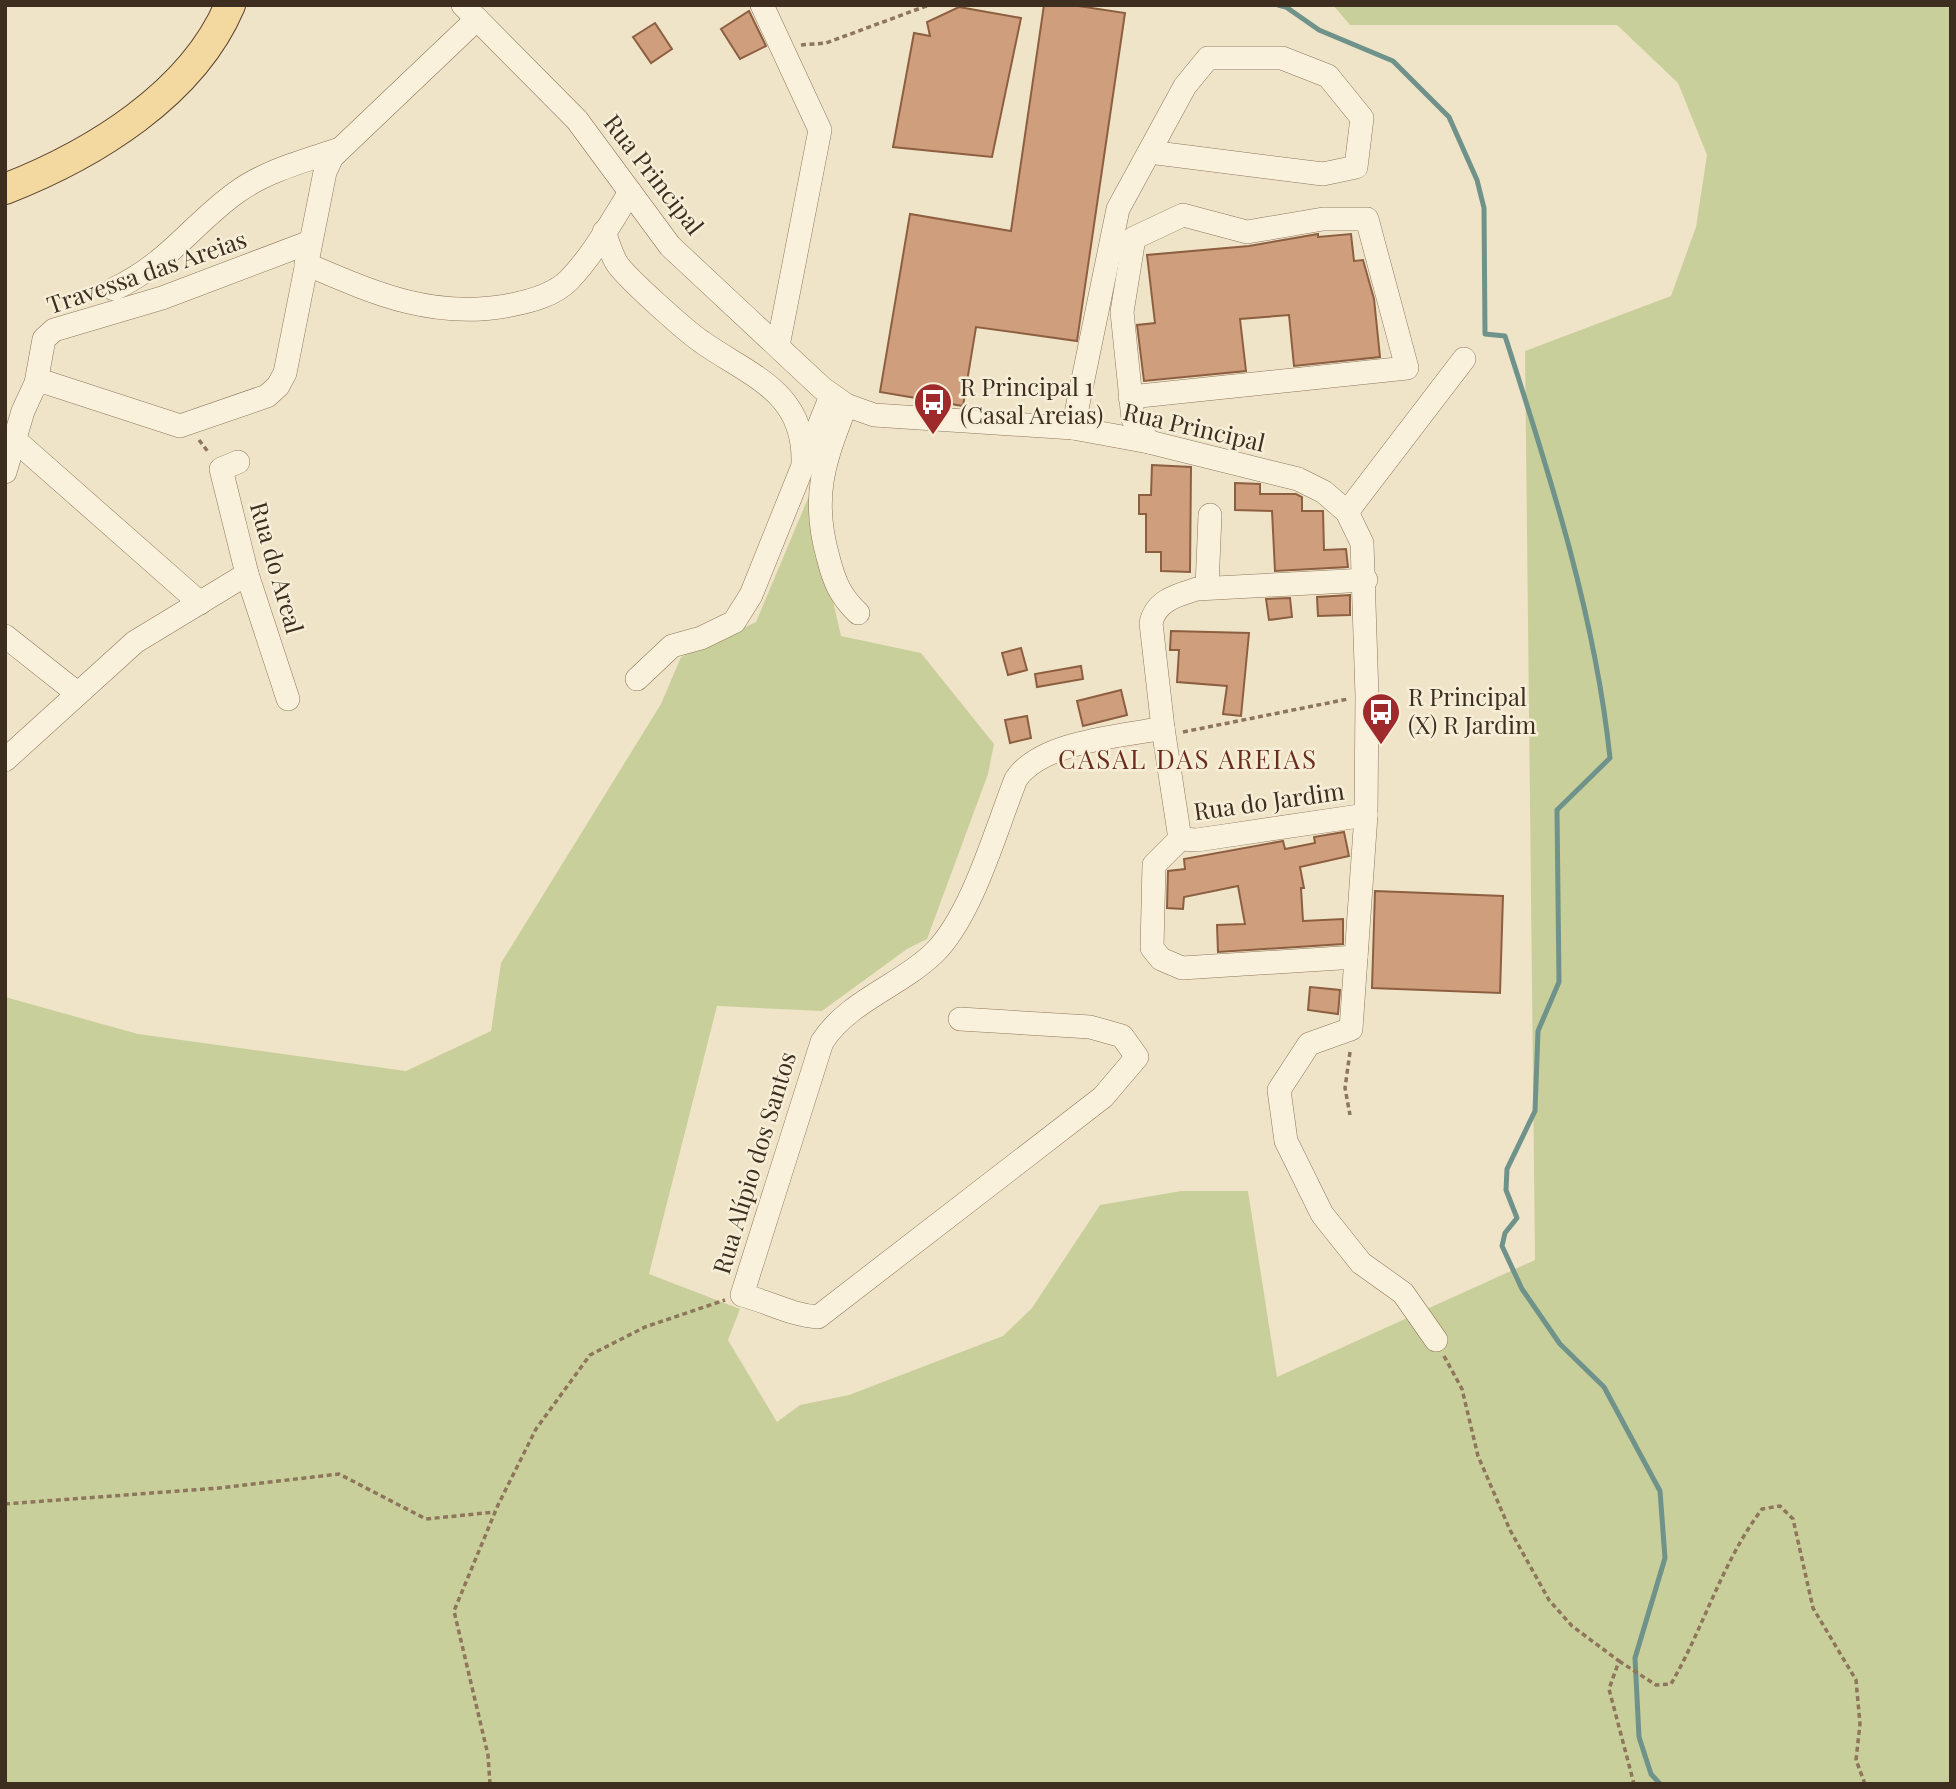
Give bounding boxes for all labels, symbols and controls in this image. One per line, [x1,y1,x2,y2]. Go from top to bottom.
street label: Rua Principal [597,107,712,241]
street label: Travessa das Areias [42,222,250,320]
place label: R Principal 1 (Casal Areias) [960,370,1103,430]
bus stop icon: R Principal 1 (Casal Areias) [912,381,954,436]
street label: Rua Principal [1120,394,1269,458]
street label: Rua do Areal [244,498,312,637]
place label: R Principal (X) R Jardim [1408,680,1536,740]
bus stop icon: R Principal (X) R Jardim [1360,691,1402,746]
district label: CASAL DAS AREIAS [1058,741,1318,776]
street label: Rua do Jardim [1191,774,1346,826]
street label: Rua Alípio dos Santos [704,1047,802,1277]

